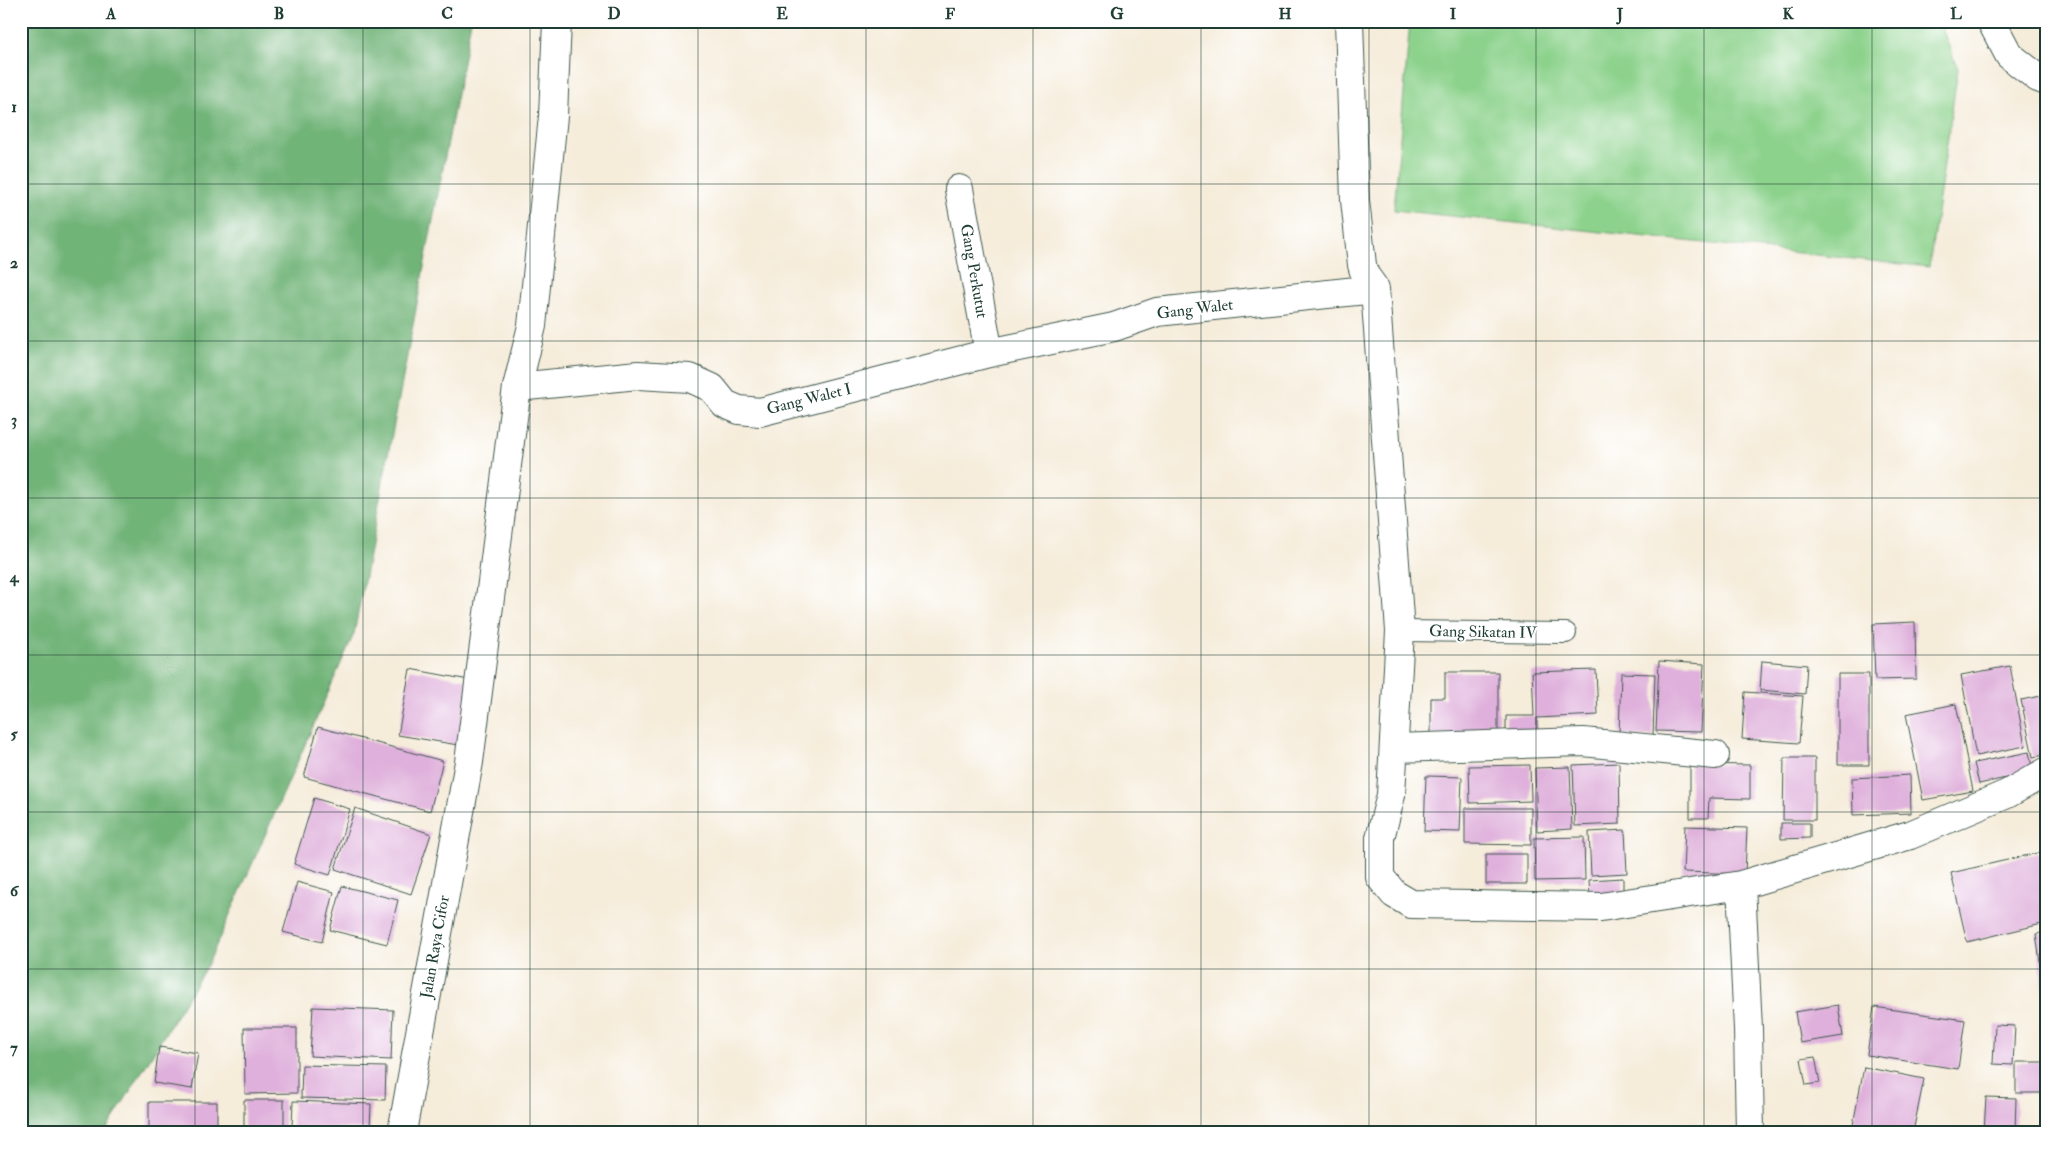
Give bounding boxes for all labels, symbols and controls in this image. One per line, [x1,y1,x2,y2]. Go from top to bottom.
text: A [105,4,117,24]
text: B [274,4,284,24]
text: C [441,4,453,24]
text: D [607,4,621,24]
text: E [776,4,788,24]
text: F [945,4,955,24]
text: G [1110,4,1124,24]
text: H [1278,4,1292,24]
text: I [1450,4,1457,24]
text: J [1616,4,1624,25]
text: K [1782,4,1794,24]
text: L [1950,4,1962,24]
text: 1 [11,97,17,117]
street label: Gang Perkutut [956,222,992,320]
text: 2 [10,253,18,273]
street label: Gang Walet [1156,294,1234,324]
street label: Gang Walet I [765,379,853,419]
text: 3 [11,410,17,430]
text: 4 [9,567,20,587]
street label: Gang Sikatan IV [1429,621,1538,643]
text: 5 [10,724,18,744]
text: 6 [10,881,20,901]
street label: Jalan Raya Cifor [416,894,455,1001]
text: 7 [10,1038,18,1058]

